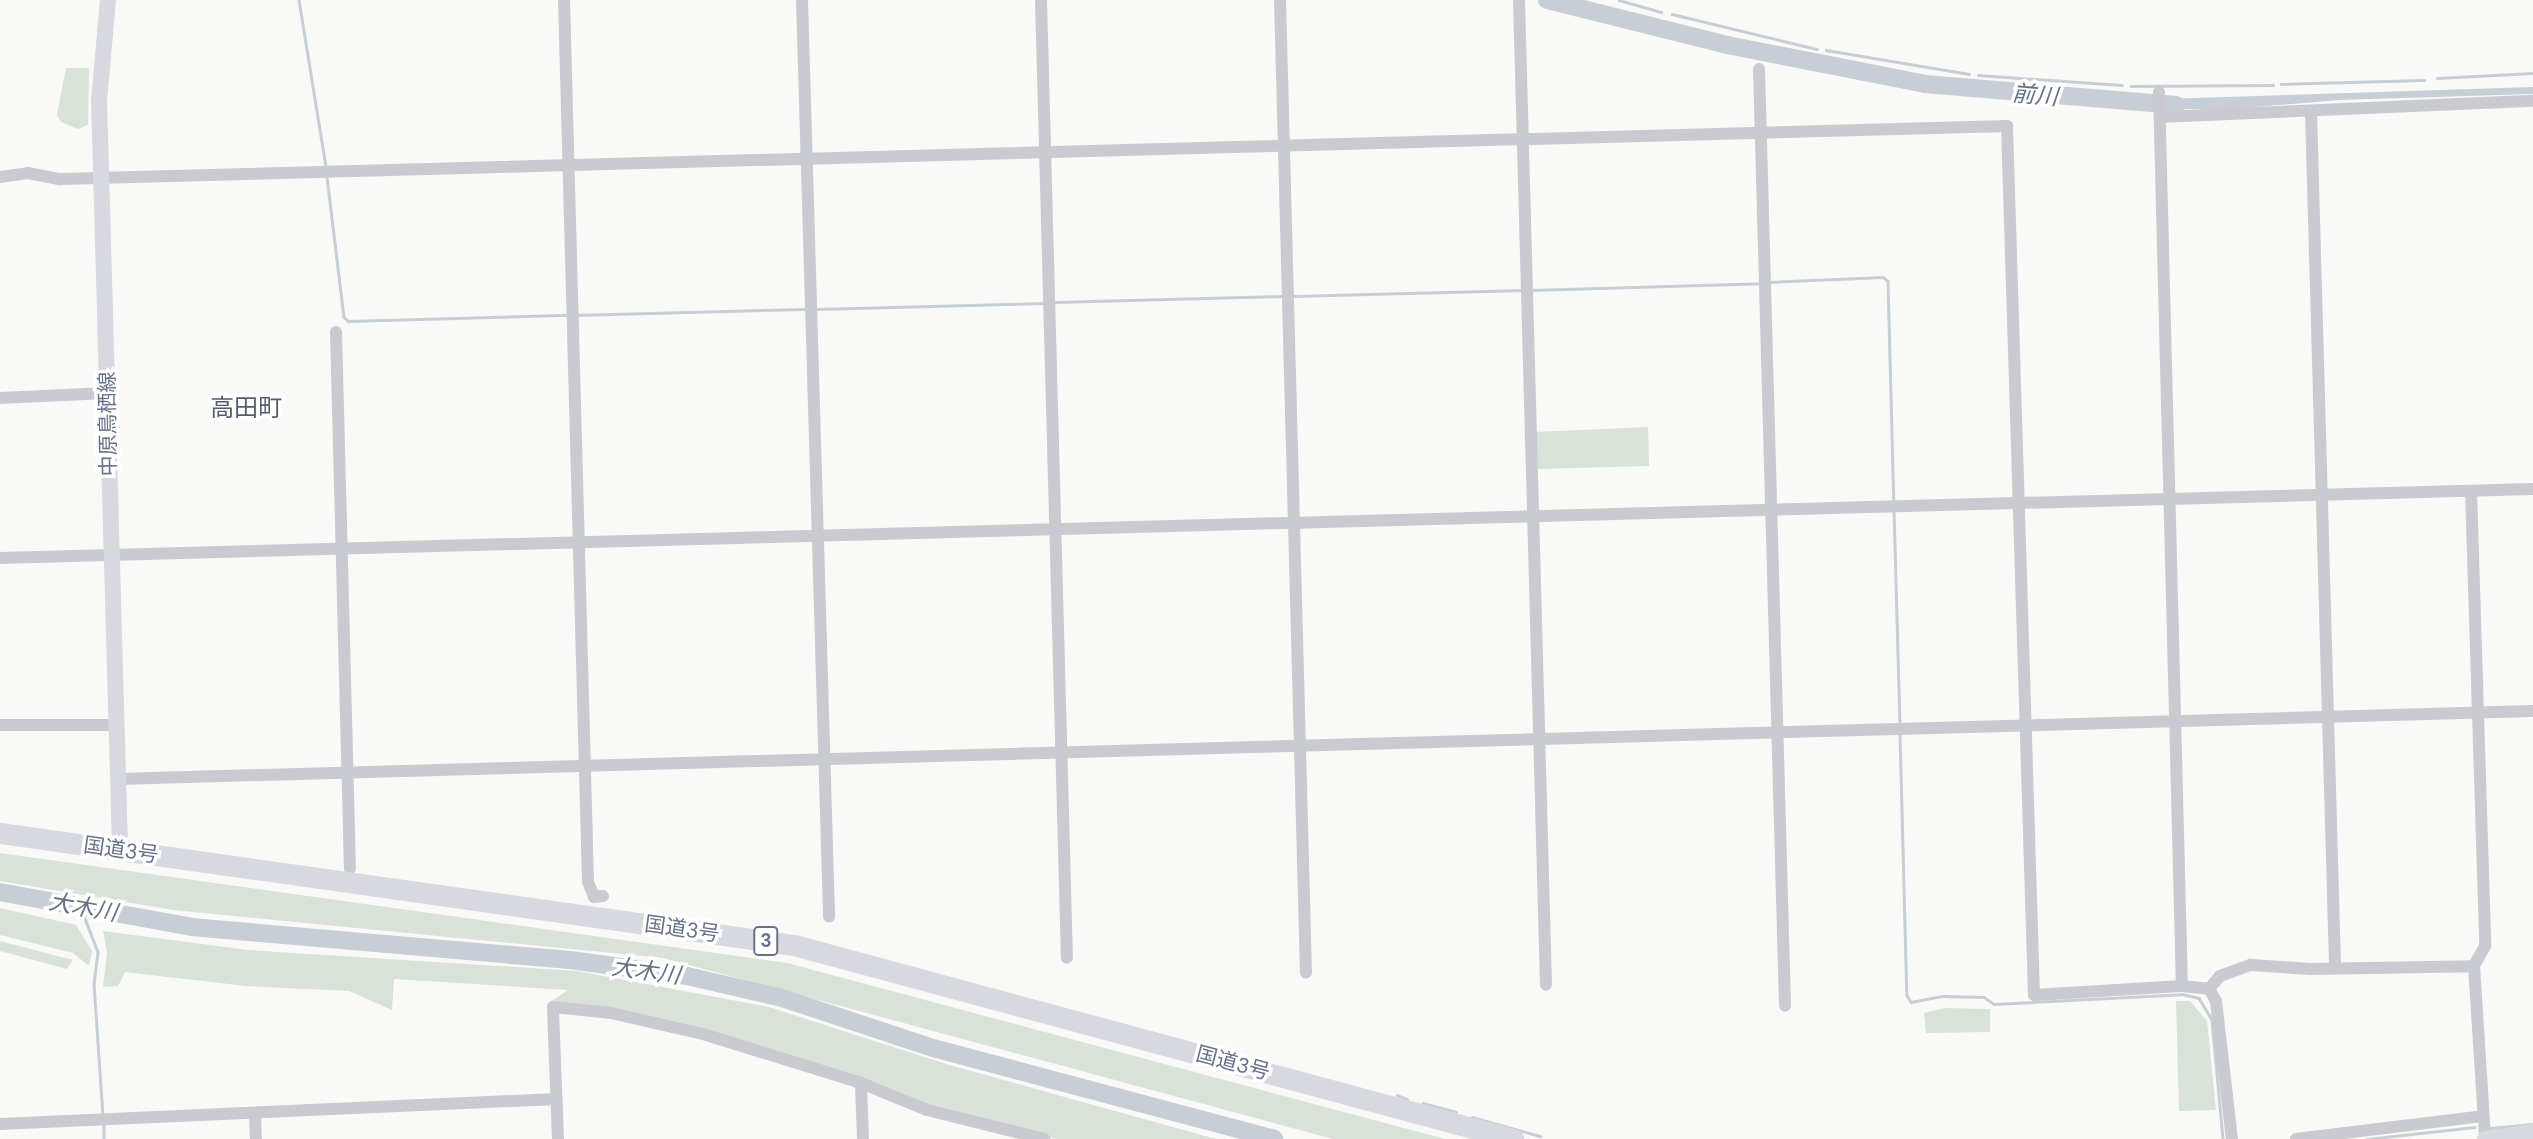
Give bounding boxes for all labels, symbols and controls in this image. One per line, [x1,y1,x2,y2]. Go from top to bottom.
water label: 前川 [2011,79,2059,111]
street label: 中原鳥栖線 [94,371,122,477]
district label: 高田町 [210,394,282,422]
street label: 国道3号 [82,832,160,868]
water label: 大木川 [47,887,119,927]
street label: 国道3号 [643,911,721,947]
road number: 3 [752,925,780,956]
water label: 大木川 [610,953,682,989]
street label: 国道3号 [1193,1041,1273,1085]

